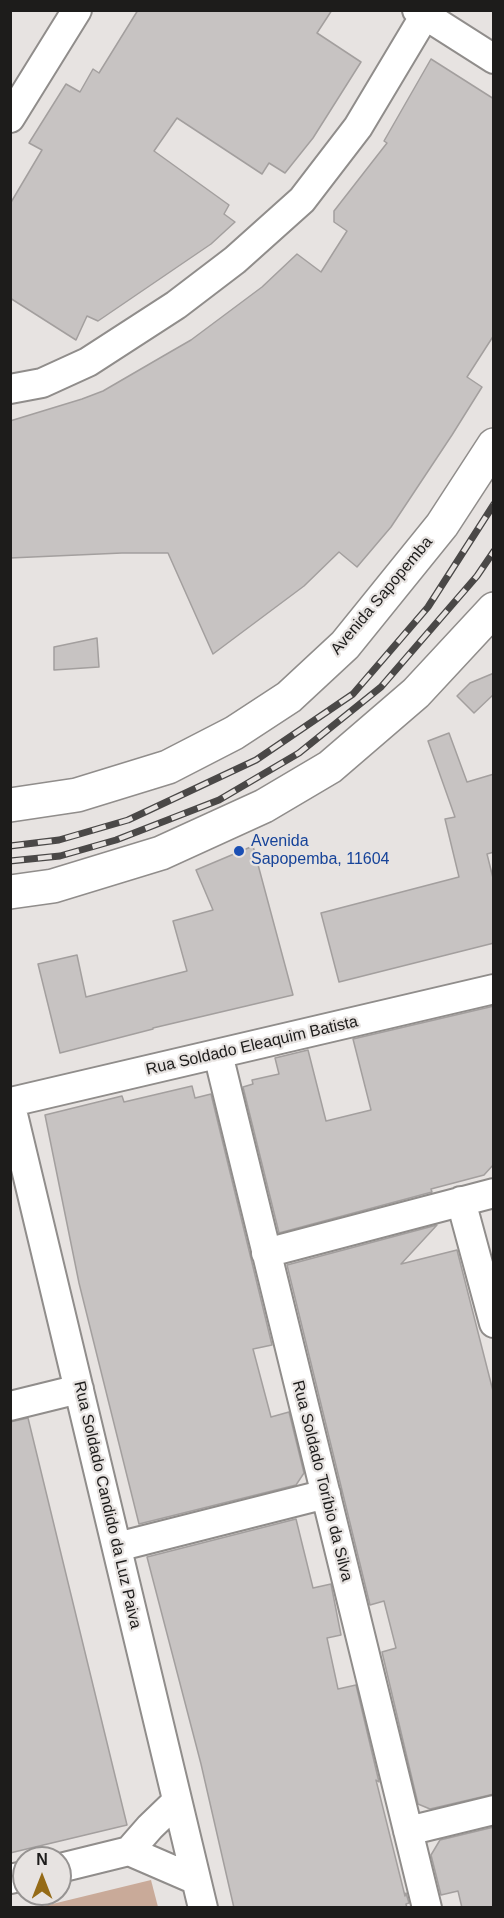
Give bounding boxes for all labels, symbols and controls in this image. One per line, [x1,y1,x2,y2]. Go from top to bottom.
street label: Avenida Sapopemba [327,533,437,659]
place label: Avenida Sapopemba, 11604 [251,832,389,870]
marker: Avenida Sapopemba, 11604 [232,844,246,858]
street label: Rua Soldado Eleaquim Batista [144,1012,360,1080]
street label: Rua Soldado Candido da Luz Paiva [69,1379,145,1631]
street label: Rua Soldado Toríbio da Silva [288,1379,356,1583]
north arrow [12,1846,72,1906]
text: N [36,1851,48,1868]

